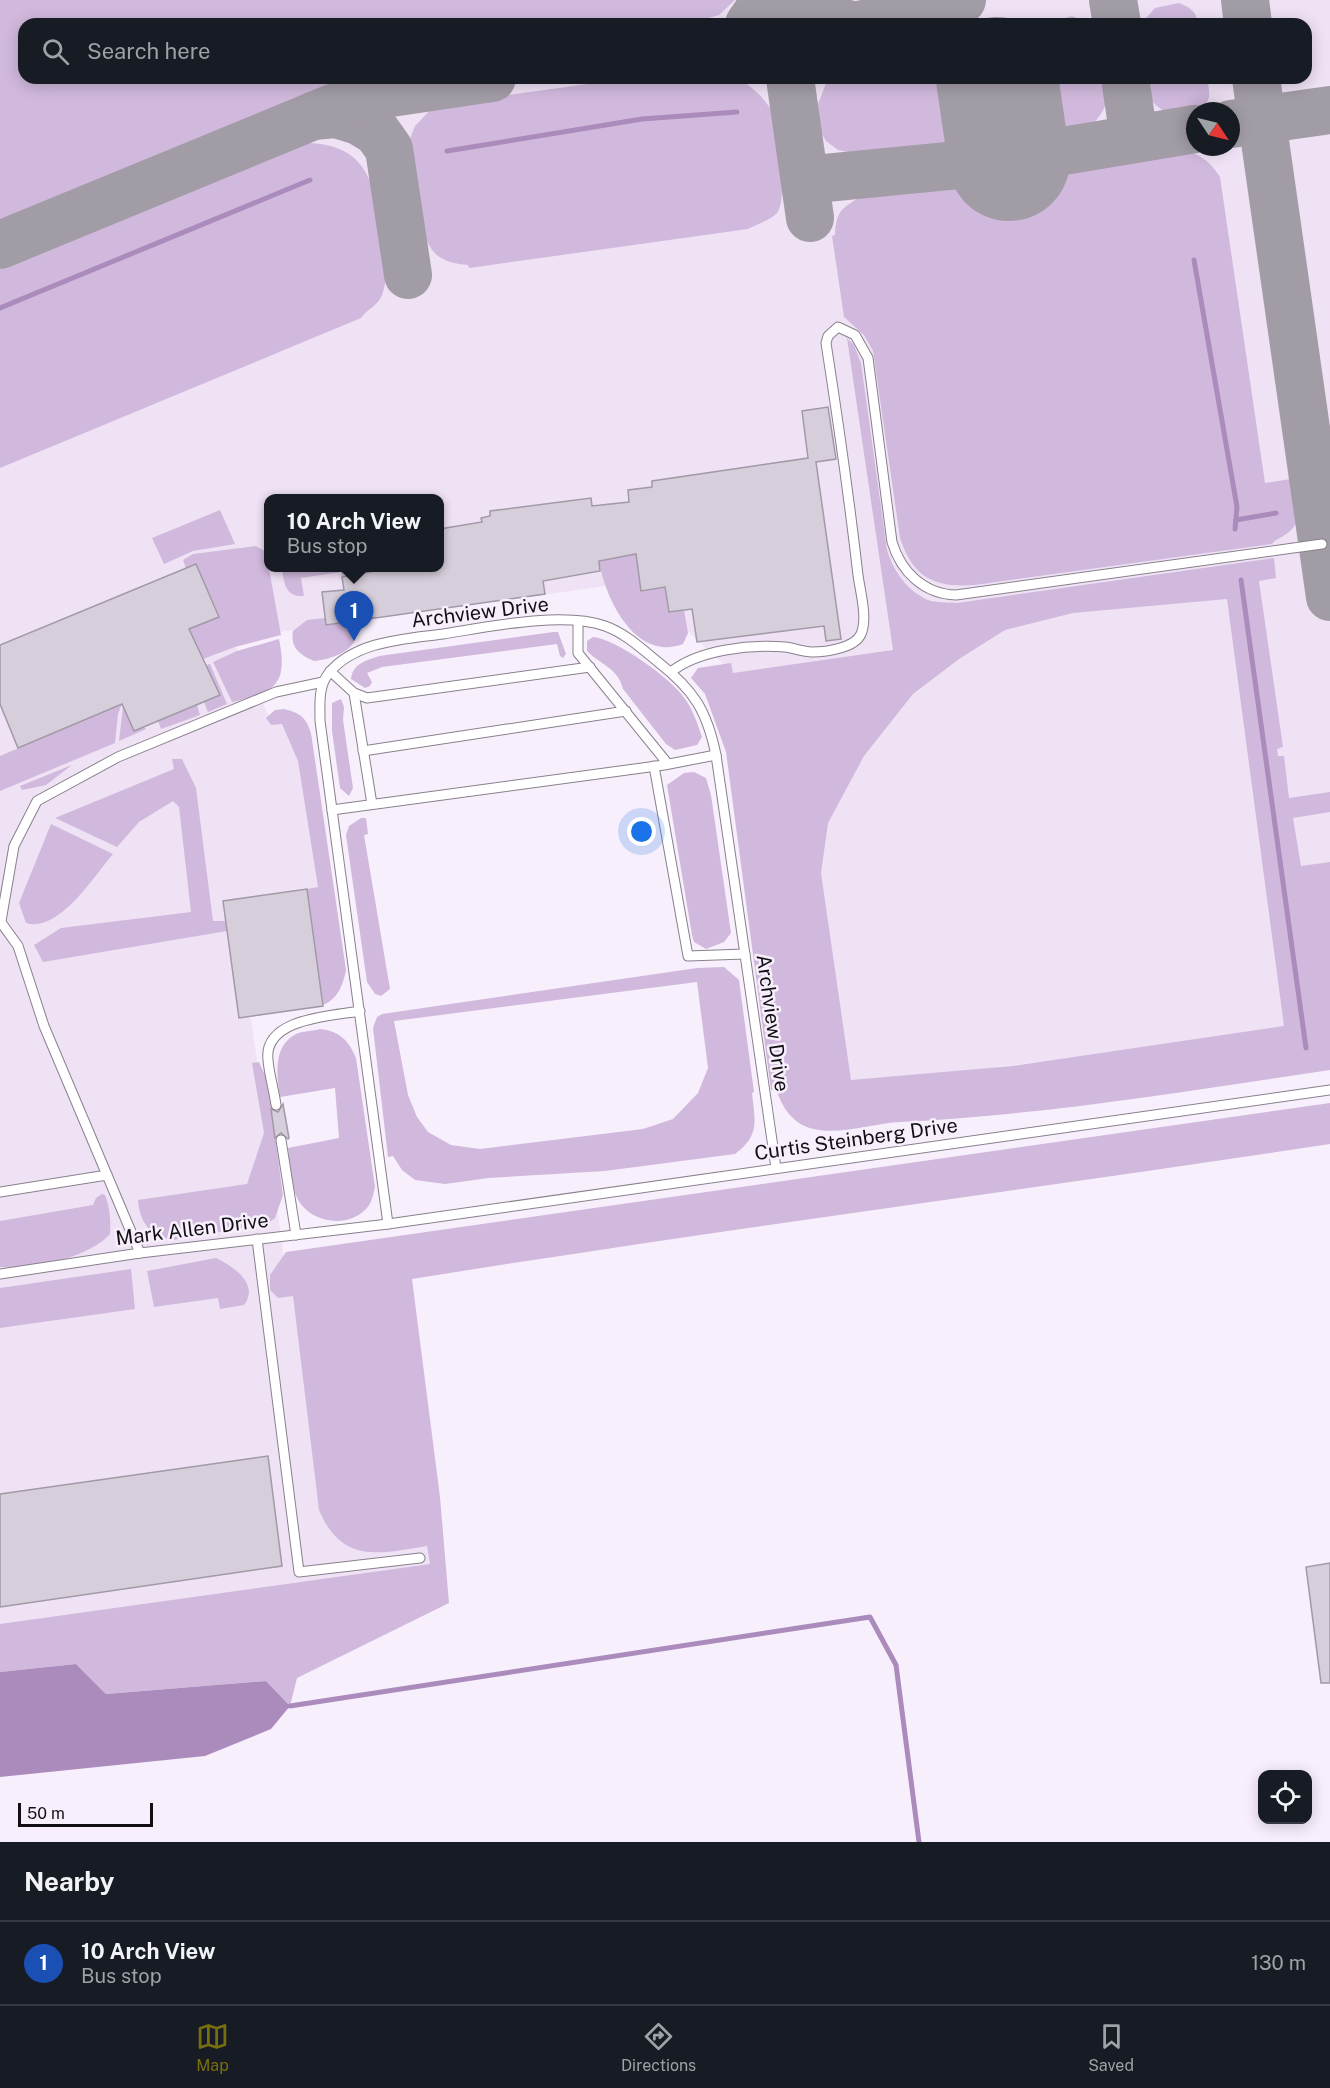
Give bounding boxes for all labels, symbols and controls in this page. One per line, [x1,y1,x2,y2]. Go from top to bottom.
search box [18,18,1312,84]
icon: search [39,35,72,68]
text: Search here [87,38,211,64]
north arrow [1186,102,1240,156]
popup [264,494,444,572]
text: 10 Arch View [287,508,421,534]
text: Bus stop [287,534,367,558]
pin: 1 [334,592,374,641]
street label: Archview Drive [410,592,550,632]
your location [627,817,656,846]
street label: Archview Drive [751,953,795,1093]
street label: Curtis Steinberg Drive [753,1113,959,1165]
street label: Mark Allen Drive [114,1208,270,1250]
map controls [1258,1770,1312,1824]
button: locate [1258,1770,1312,1824]
scale bar [18,1800,153,1828]
text: 50 m [27,1804,65,1823]
text: Nearby [24,1866,114,1897]
text: 10 Arch View [81,1938,215,1964]
text: 1 [39,1951,48,1975]
text: 130 m [1251,1951,1306,1975]
text: Bus stop [81,1964,162,1988]
tab: Map [196,2020,229,2075]
tab: Directions [621,2020,696,2075]
tab: Saved [1088,2020,1134,2075]

